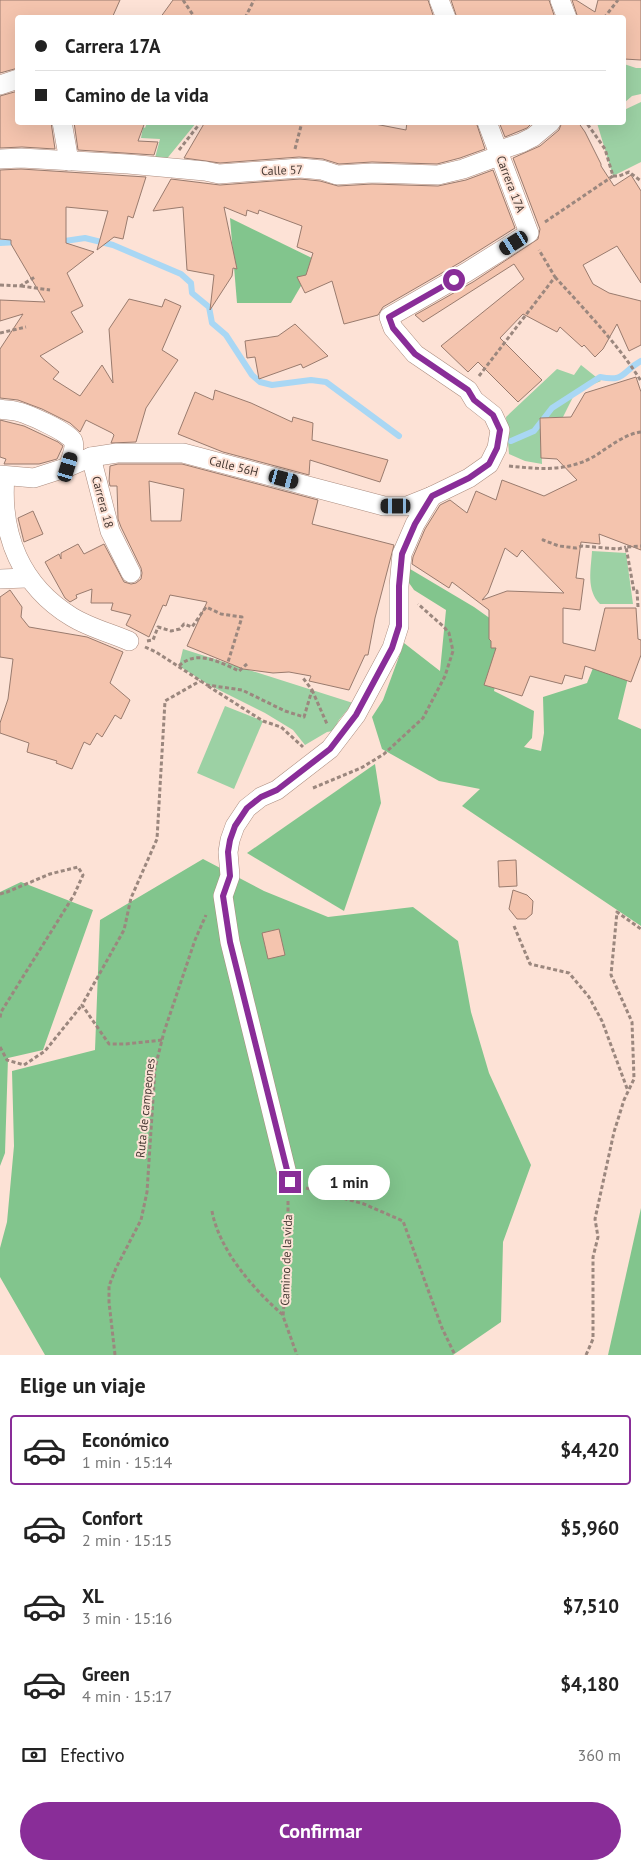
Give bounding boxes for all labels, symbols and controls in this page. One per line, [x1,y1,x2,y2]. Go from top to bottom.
text: Carrera 17A [65,34,161,58]
text: Camino de la vida [65,83,209,107]
street label: Carrera 17A [493,154,529,214]
street label: Calle 57 [261,162,303,178]
car [497,229,530,257]
route start [443,269,465,291]
car [56,450,79,484]
street label: Calle 56H [208,453,260,479]
car [267,468,300,490]
street label: Carrera 18 [89,474,117,530]
car [381,499,411,514]
street label: Ruta de campeones [132,1057,158,1159]
callout: 1 min [308,1164,390,1200]
route end [279,1171,301,1193]
text: 1 min [329,1172,369,1192]
street label: Camino de la vida [277,1214,295,1306]
text: Elige un viaje [20,1371,146,1399]
icon: car [22,1428,67,1473]
text: Económico [82,1428,169,1452]
text: $4,420 [560,1438,619,1462]
text: 1 min · 15:14 [82,1452,172,1472]
icon: car [22,1506,67,1551]
text: Confort [82,1506,143,1530]
text: $5,960 [560,1516,619,1540]
text: 2 min · 15:15 [82,1530,172,1550]
icon: car [22,1584,67,1629]
text: XL [82,1584,104,1608]
text: $7,510 [563,1594,619,1618]
text: 3 min · 15:16 [82,1608,172,1628]
icon: car [22,1662,67,1707]
text: Green [82,1662,130,1686]
text: $4,180 [560,1672,619,1696]
text: 4 min · 15:17 [82,1686,172,1706]
icon: cash [20,1741,48,1769]
text: Efectivo [60,1743,125,1767]
text: 360 m [578,1745,621,1765]
button: Confirmar [20,1802,621,1860]

